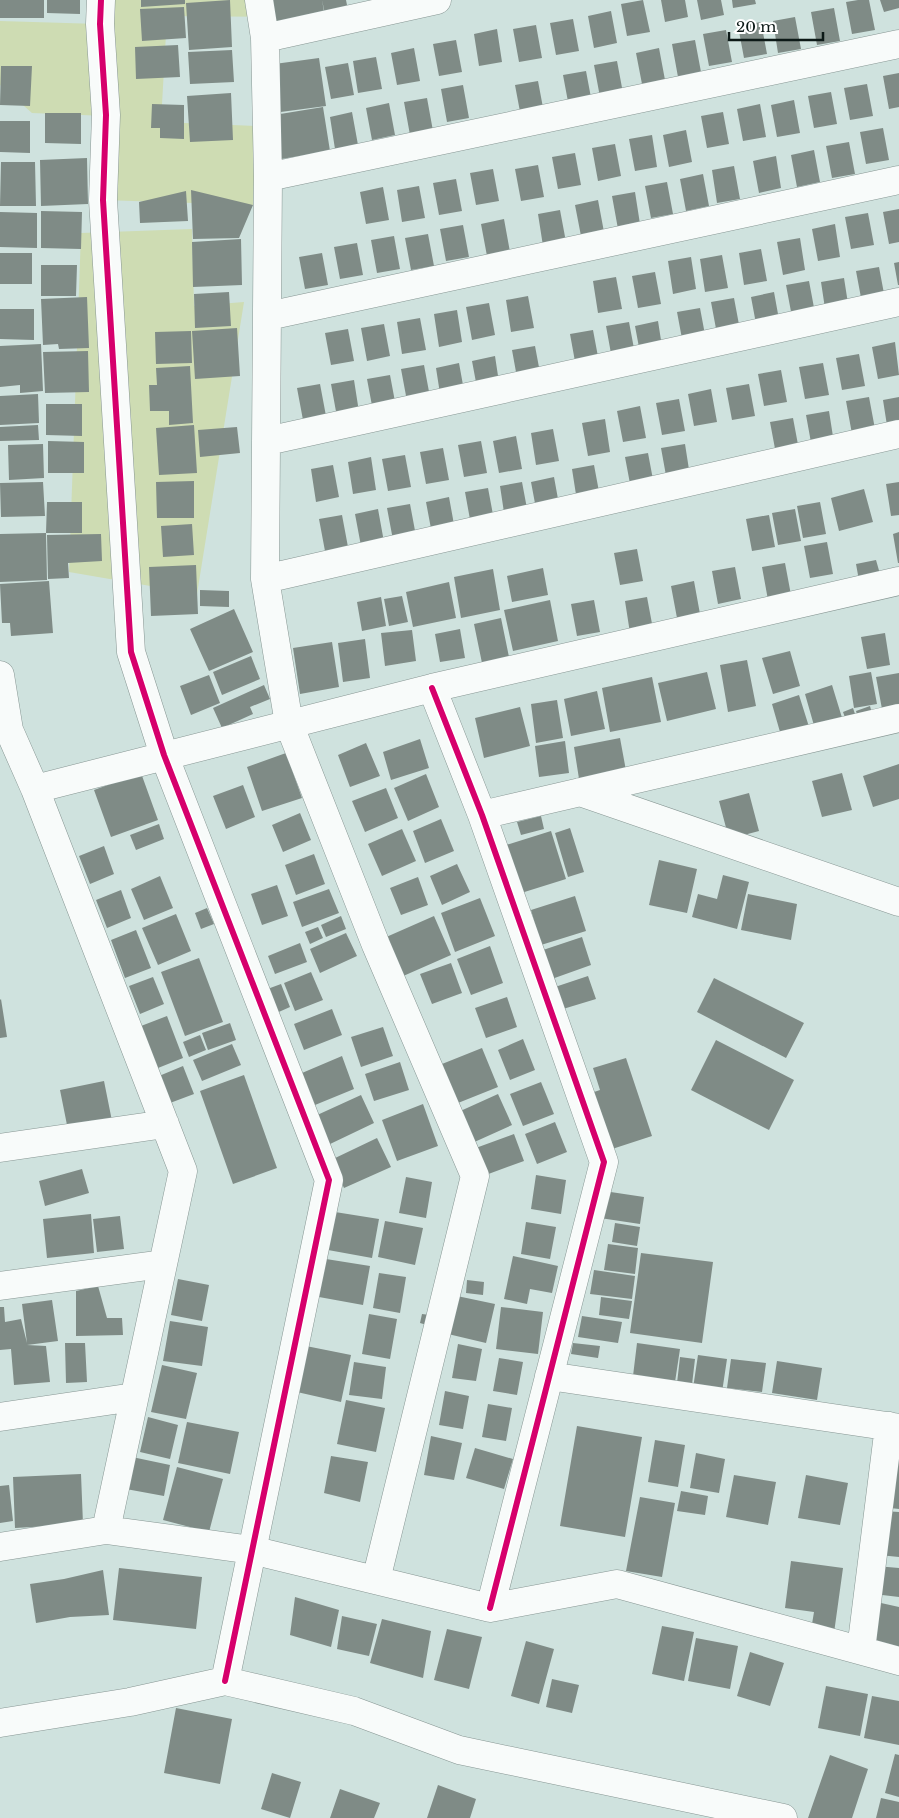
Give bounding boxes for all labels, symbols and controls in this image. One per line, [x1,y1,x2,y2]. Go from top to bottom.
scale bar [729,10,823,42]
text: 20 m [736,17,776,36]

